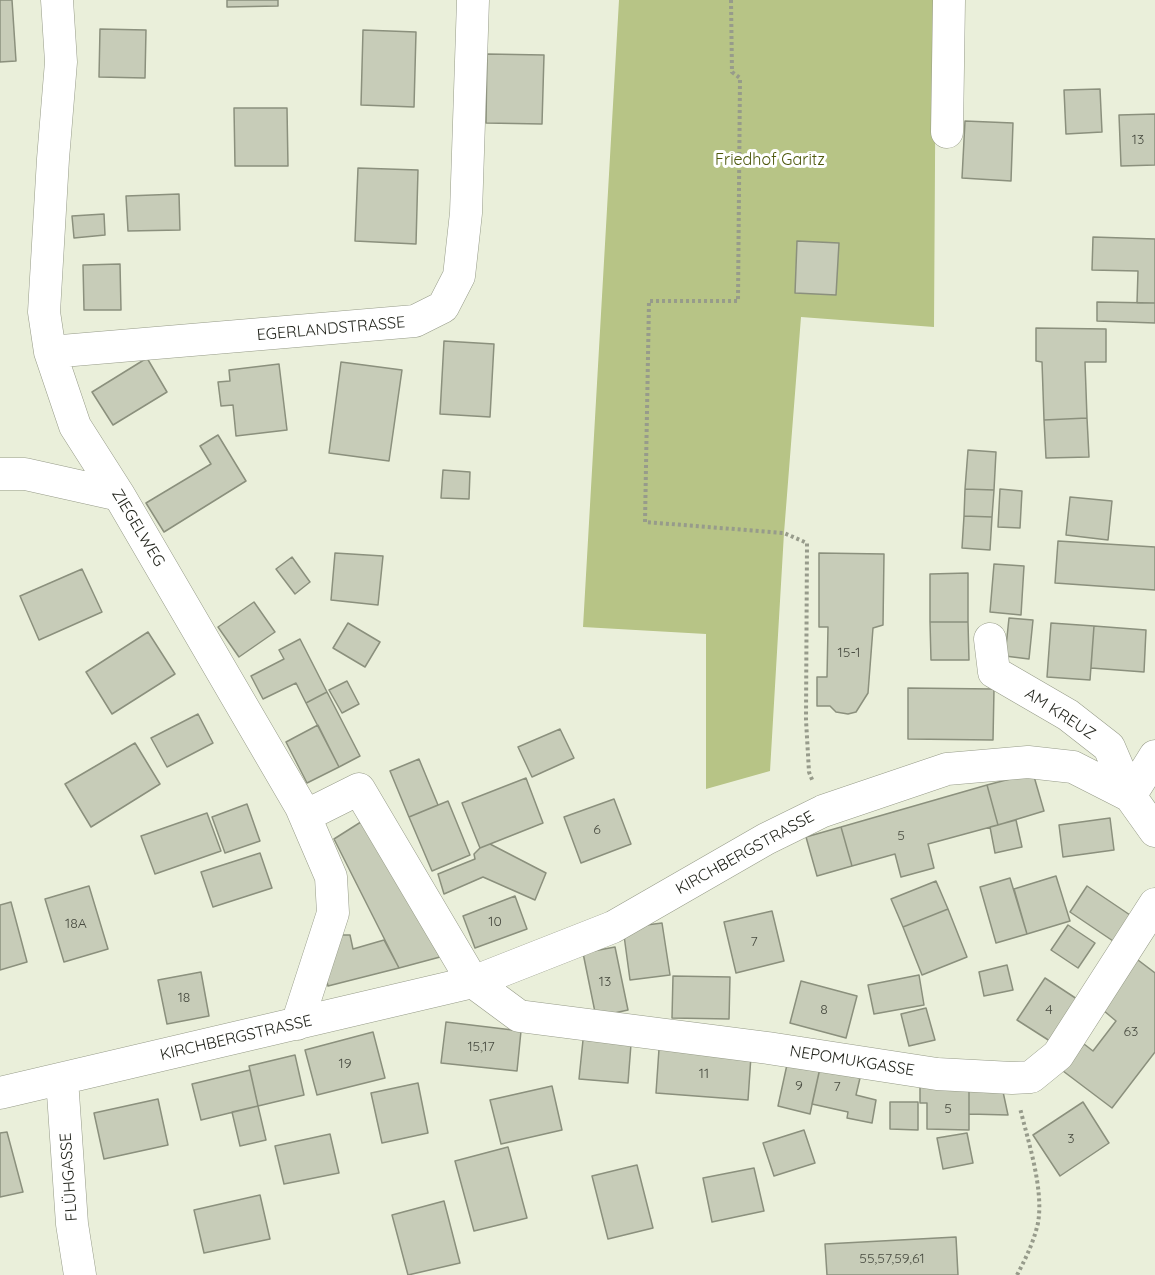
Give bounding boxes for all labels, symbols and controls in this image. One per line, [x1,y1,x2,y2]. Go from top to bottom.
house number: 13 [1132,132,1144,148]
park label: Friedhof Garitz [715,150,825,170]
street label: EGERLANDSTRASSE [256,313,406,345]
street label: ZIEGELWEG [107,486,169,570]
house number: 15-1 [838,645,860,661]
street label: AM KREUZ [1021,684,1099,744]
street label: KIRCHBERGSTRASSE [672,807,818,899]
house number: 6 [593,822,601,838]
house number: 5 [897,828,905,844]
house number: 10 [488,914,502,930]
house number: 18A [65,916,87,932]
house number: 7 [750,934,758,950]
house number: 13 [599,974,611,990]
house number: 18 [178,990,190,1006]
house number: 8 [820,1002,828,1018]
house number: 4 [1045,1002,1053,1018]
street label: KIRCHBERGSTRASSE [158,1011,314,1065]
house number: 63 [1124,1024,1138,1040]
house number: 15,17 [467,1039,495,1055]
street label: NEPOMUKGASSE [788,1042,916,1080]
house number: 19 [339,1056,351,1072]
house number: 11 [699,1066,709,1082]
house number: 9 [795,1078,803,1094]
house number: 7 [833,1079,841,1095]
house number: 5 [944,1101,952,1117]
house number: 3 [1067,1131,1075,1147]
street label: FLÜHGASSE [56,1132,82,1222]
house number: 55,57,59,61 [859,1251,925,1267]

